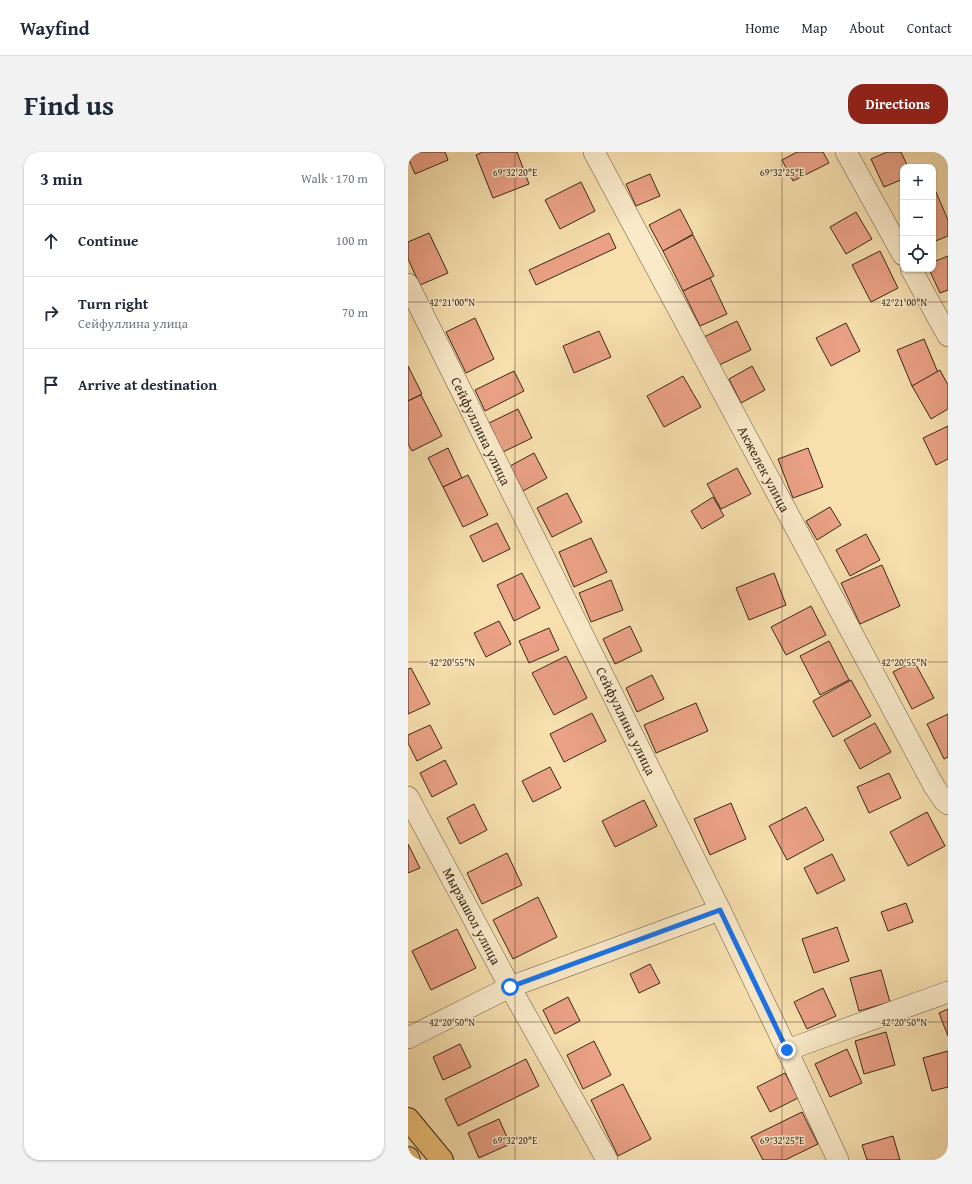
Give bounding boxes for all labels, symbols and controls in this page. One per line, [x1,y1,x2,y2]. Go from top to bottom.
text: Wayfind [20,14,90,42]
text: Home [745,18,780,38]
text: Map [802,18,827,38]
text: About [849,18,885,38]
text: Contact [907,18,952,38]
text: Find us [24,84,114,125]
button: Directions [848,84,948,124]
map controls [900,164,936,272]
button: + [900,164,936,200]
text: 69°32'20"E [493,165,537,180]
text: 69°32'25"E [760,165,804,180]
text: 3 min [40,166,82,191]
text: Walk · 170 m [301,169,368,188]
button: − [900,200,936,236]
icon: ahead [40,230,62,252]
text: Continue [78,230,139,251]
text: 100 m [336,231,368,250]
button: locate [900,236,936,272]
text: Turn right [78,293,149,314]
text: 42°21'00"N [429,295,475,310]
text: 42°21'00"N [881,295,927,310]
icon: right [40,302,62,324]
text: 70 m [342,303,368,322]
text: Сейфуллина улица [78,314,188,333]
street label: Сейфуллина улица [446,373,516,489]
icon: arrive [40,374,62,396]
text: Arrive at destination [78,374,217,395]
street label: Акжелек улица [733,422,795,516]
text: 42°20'55"N [429,655,475,670]
text: 42°20'55"N [881,655,927,670]
street label: Сейфуллина улица [591,663,661,779]
street label: Мырзашол улица [438,864,506,968]
route start [501,978,519,996]
text: 42°20'50"N [429,1015,475,1030]
text: 42°20'50"N [881,1015,927,1030]
route end [778,1041,796,1059]
text: 69°32'20"E [493,1133,537,1148]
text: 69°32'25"E [760,1133,804,1148]

